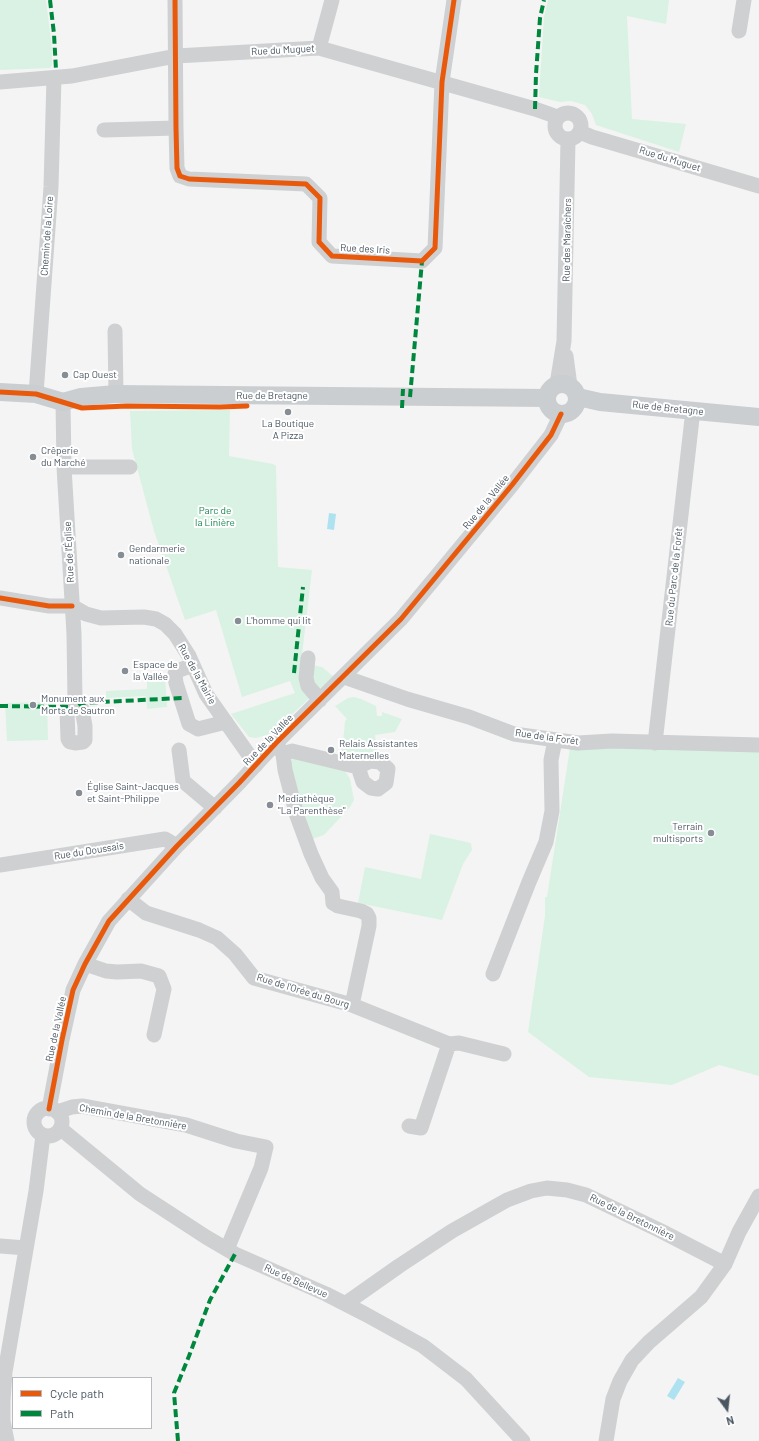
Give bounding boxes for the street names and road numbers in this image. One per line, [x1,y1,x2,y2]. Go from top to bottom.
street label: Rue du Muguet [251,42,315,58]
street label: Rue du Muguet [638,144,702,174]
street label: Chemin de la Loire [38,196,56,276]
street label: Rue des Maraîchers [560,198,574,282]
street label: Rue des Iris [340,242,390,256]
street label: Rue de Bretagne [236,390,308,402]
street label: Rue de Bretagne [632,398,704,418]
street label: Rue de la Vallée [460,472,512,532]
street label: Rue de l'Église [61,521,77,583]
street label: Rue du Parc de la Forêt [663,527,685,627]
street label: Rue de la Mairie [175,642,219,706]
street label: Rue de la Vallée [240,712,296,768]
street label: Rue de la Forêt [514,727,580,747]
street label: Rue du Doussais [53,840,125,862]
street label: Rue de l'Orée du Bourg [255,971,351,1011]
street label: Rue de la Vallée [43,995,69,1063]
street label: Chemin de la Bretonnière [78,1102,188,1132]
street label: Rue de la Bretonnière [588,1191,676,1243]
street label: Rue de Bellevue [262,1262,330,1300]

